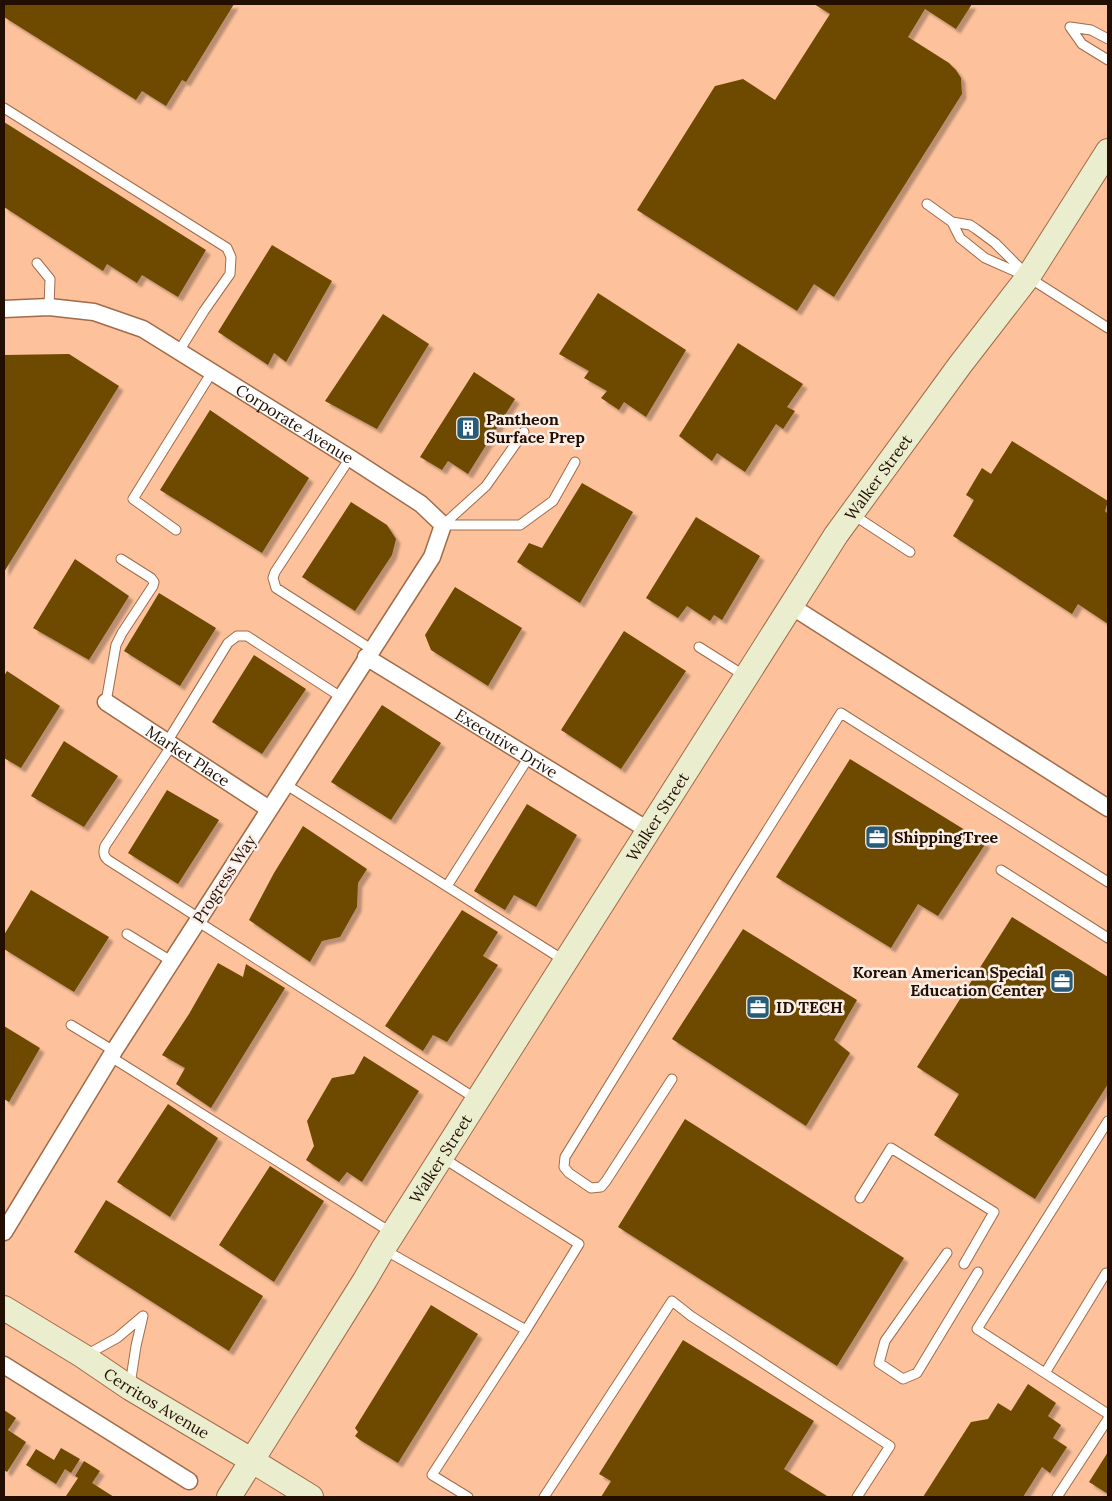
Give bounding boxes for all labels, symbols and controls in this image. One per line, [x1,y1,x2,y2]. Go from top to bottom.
street label: Corporate Avenue [232,379,358,468]
place label: Pantheon Surface Prep [486,409,585,447]
building icon: Pantheon Surface Prep [455,415,481,441]
street label: Walker Street [840,430,917,524]
street label: Executive Drive [452,704,562,782]
street label: Market Place [142,721,234,791]
street label: Walker Street [622,768,693,865]
office icon: ShippingTree [864,824,890,850]
place label: ShippingTree [894,827,999,847]
street label: Progress Way [188,831,260,927]
place label: Korean American Special Education Center [853,962,1044,1000]
office icon: Korean American Special Education Center [1049,968,1075,994]
office icon: ID TECH [745,994,771,1020]
place label: ID TECH [776,997,843,1017]
street label: Walker Street [405,1110,476,1207]
street label: Cerritos Avenue [100,1363,213,1443]

